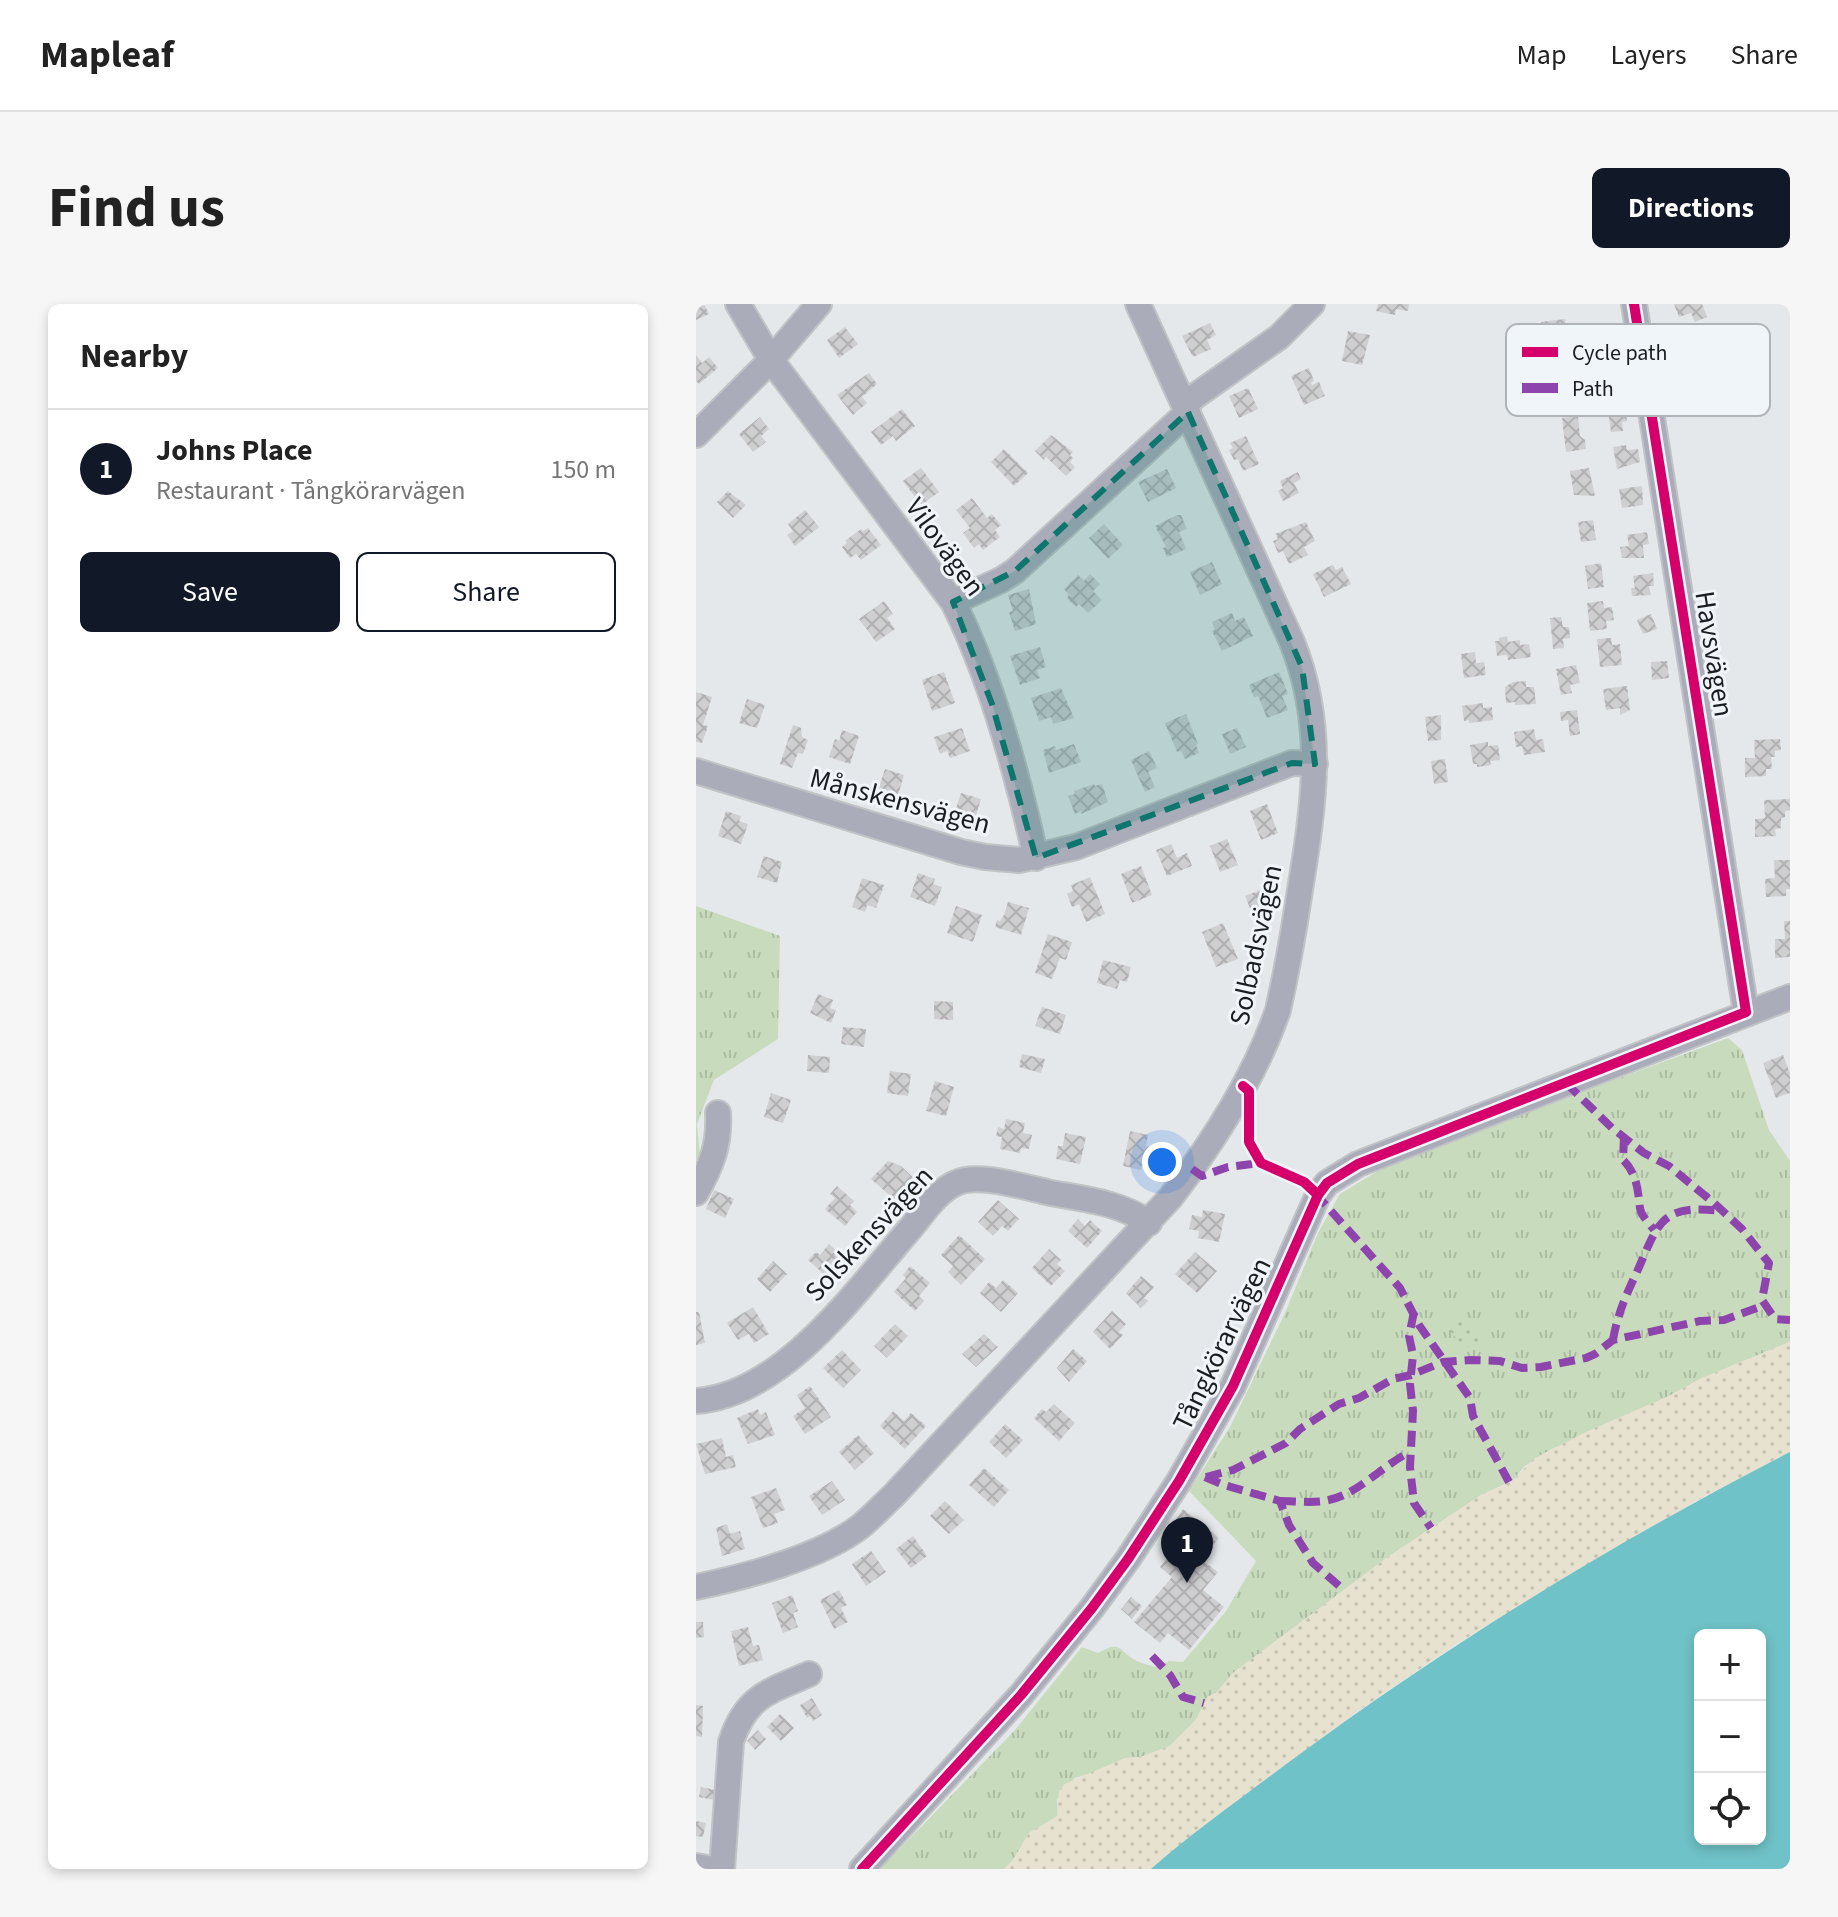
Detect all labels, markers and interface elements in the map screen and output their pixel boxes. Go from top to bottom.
text: Mapleaf [40,28,174,82]
text: Map [1516,35,1566,75]
text: Layers [1610,35,1686,75]
text: Share [1730,35,1798,75]
button: Directions [1592,168,1790,248]
text: Find us [48,169,225,248]
legend [1506,324,1770,416]
text: Nearby [80,332,188,381]
text: Cycle path [1572,337,1668,369]
text: Path [1572,373,1614,405]
text: Johns Place [156,429,313,472]
text: 1 [99,451,113,488]
text: 150 m [550,451,616,488]
text: Restaurant · Tångkörarvägen [156,472,465,509]
street label: Vilovägen [896,489,994,605]
button: Save [80,552,340,632]
button: Share [356,552,616,632]
street label: Havsvägen [1684,588,1744,720]
street label: Månskensvägen [805,758,995,844]
street label: Solbadsvägen [1219,861,1293,1029]
your location [1142,1142,1182,1182]
street label: Solskensvägen [795,1157,943,1311]
street label: Tångkörarvägen [1163,1251,1281,1437]
pin: 1 [1161,1517,1213,1583]
map controls [1694,1629,1766,1845]
button: + [1694,1629,1766,1701]
button: − [1694,1701,1766,1773]
button: locate [1694,1773,1766,1845]

